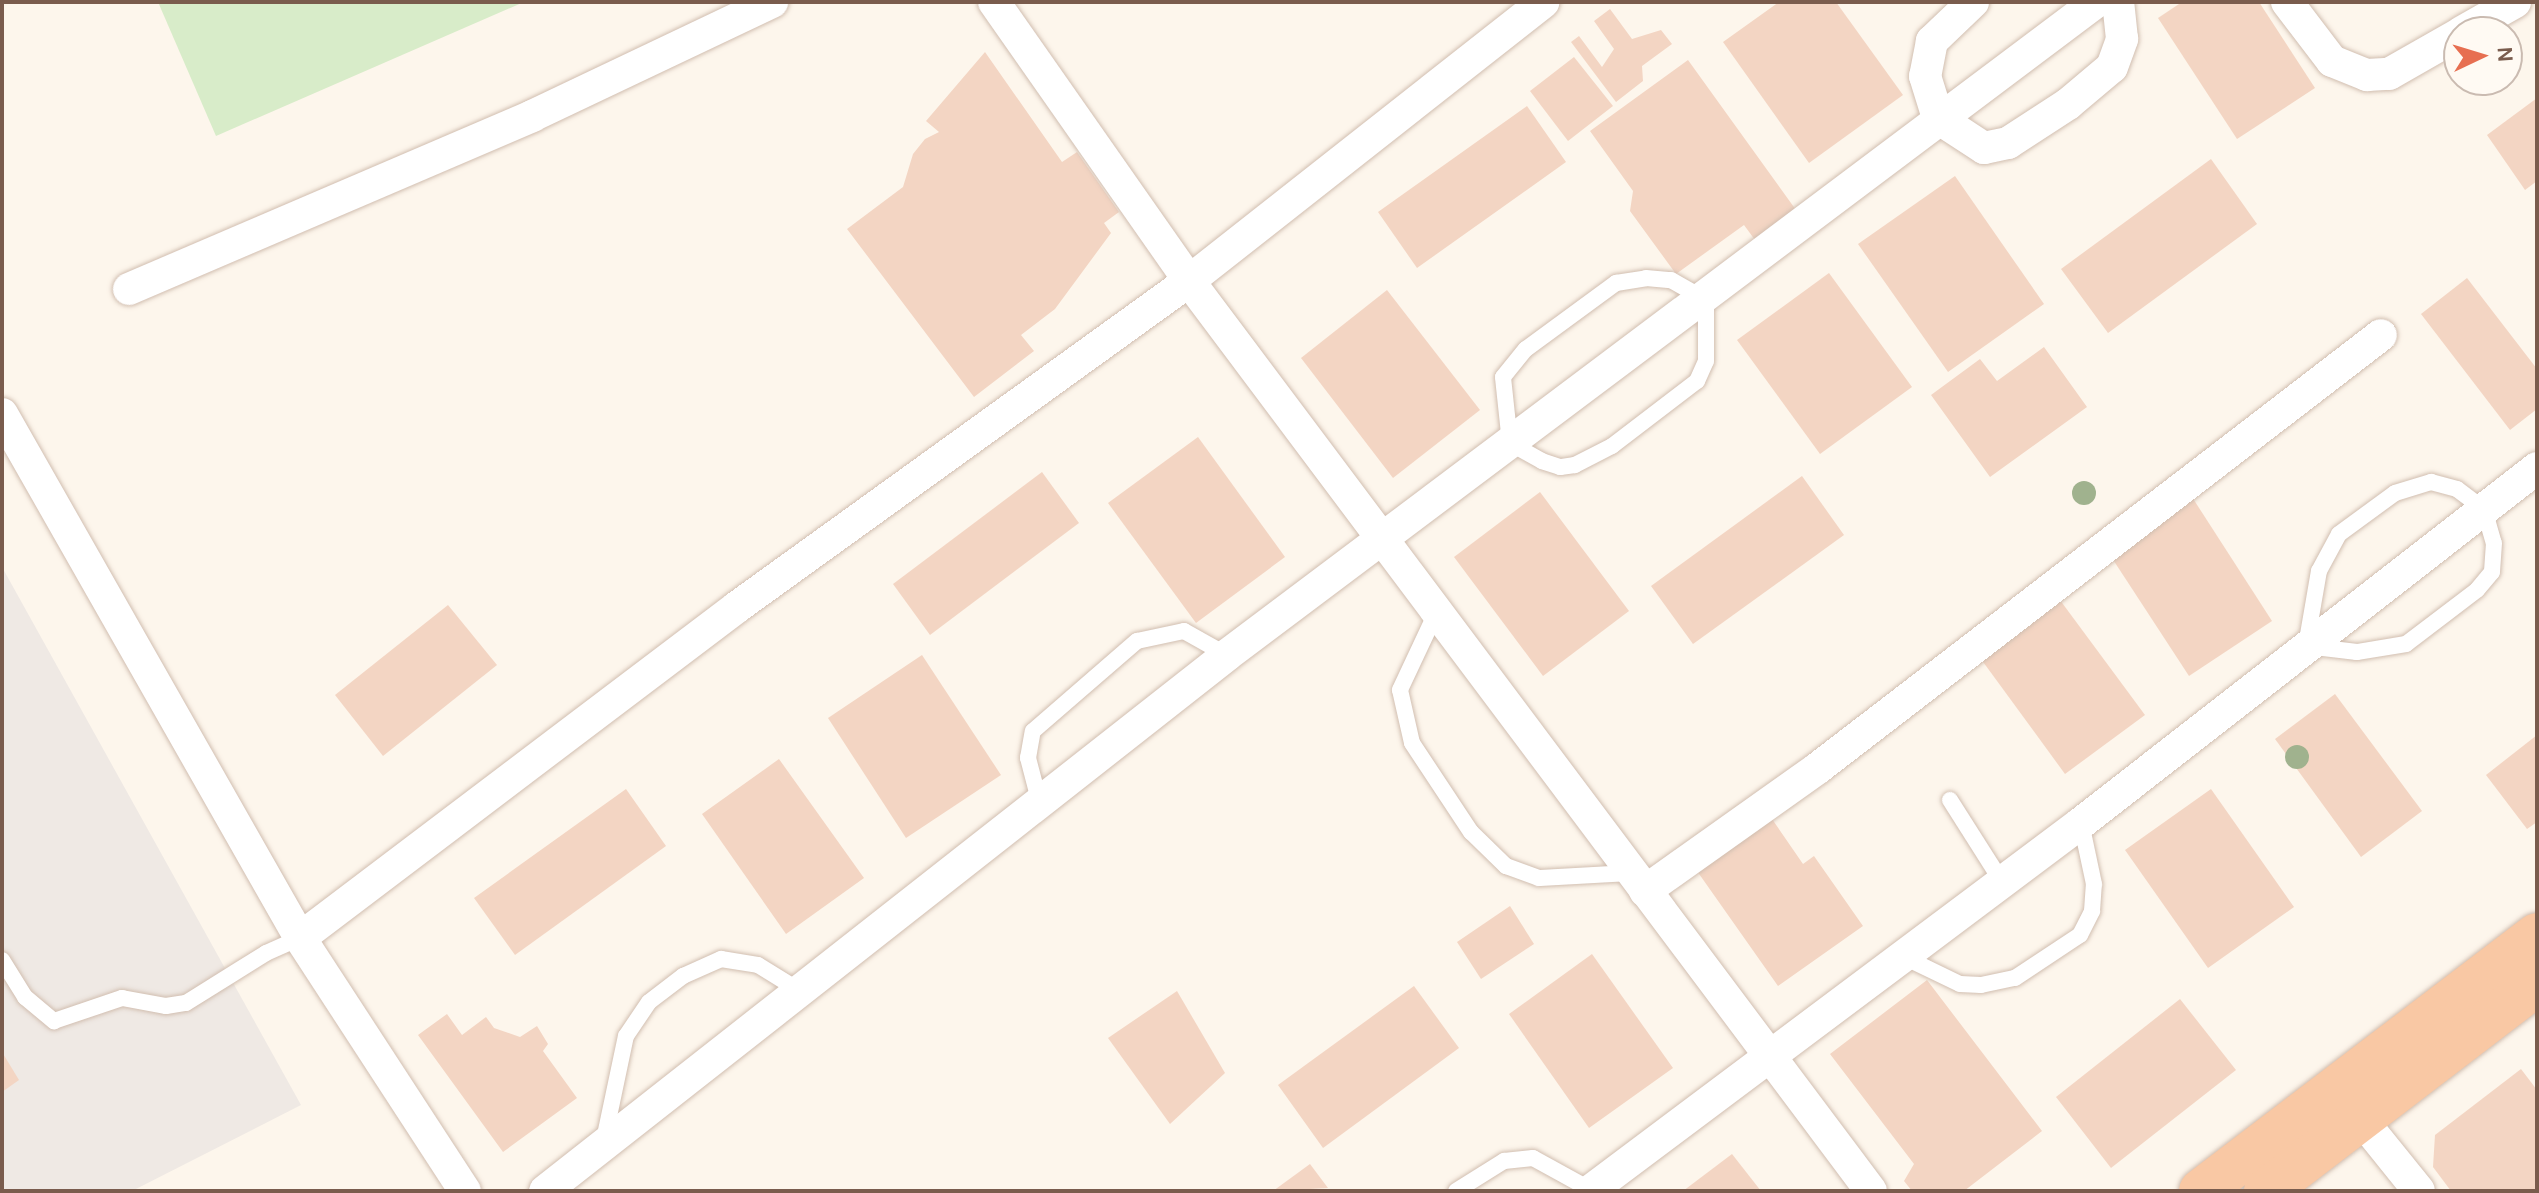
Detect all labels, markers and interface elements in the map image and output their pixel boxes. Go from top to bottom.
north arrow [2443,16,2523,96]
text: N [2491,46,2518,63]

